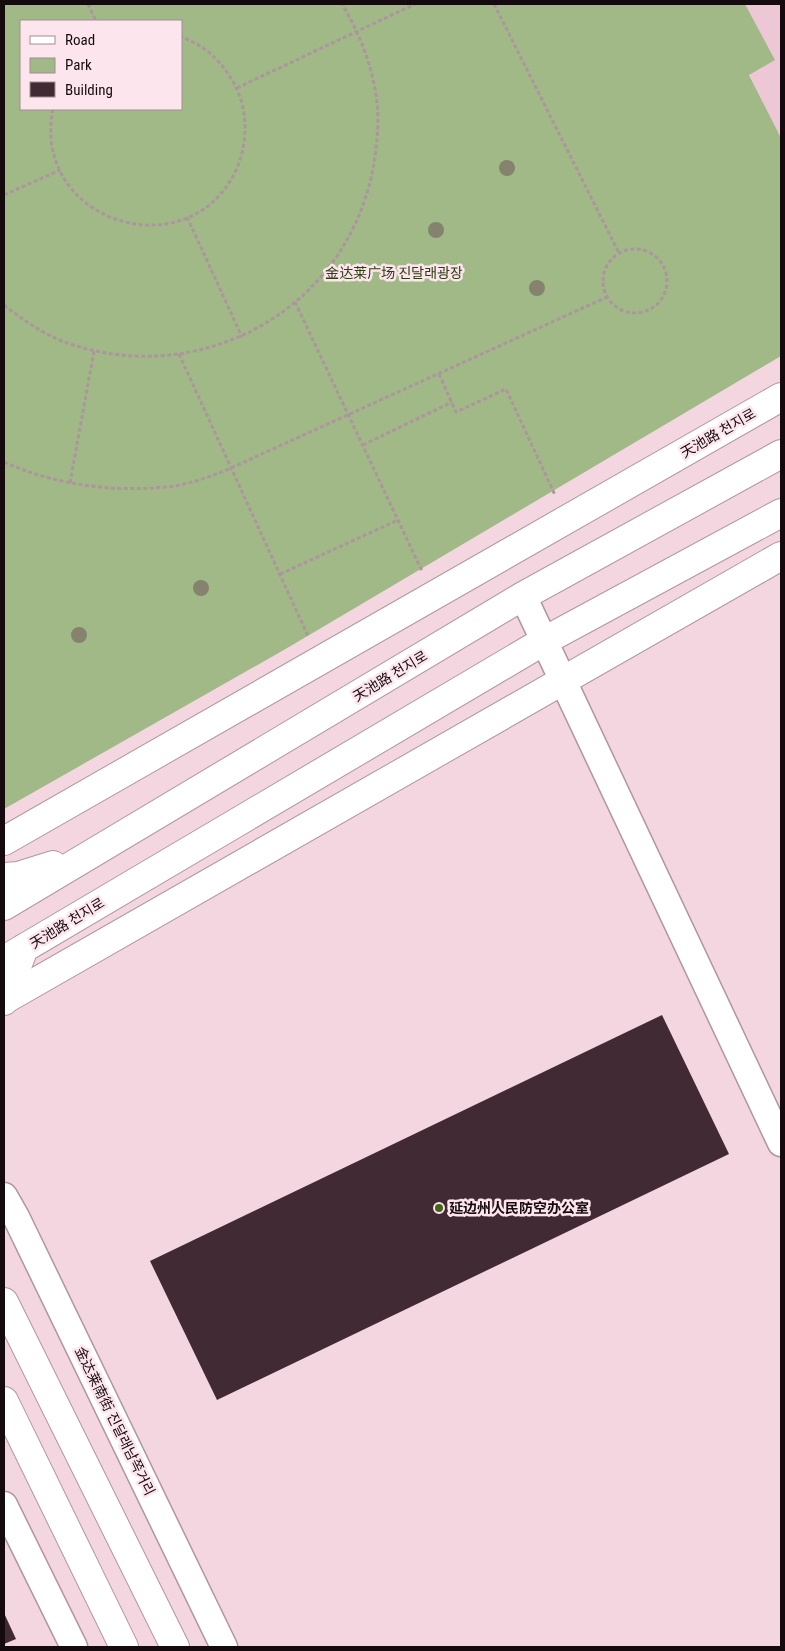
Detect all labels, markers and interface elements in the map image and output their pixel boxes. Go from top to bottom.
legend [20,20,182,110]
text: Road [65,31,95,49]
text: Park [65,56,92,74]
text: Building [65,81,113,99]
park label: 金达莱广场 진달래광장 [325,265,463,281]
street label: 天池路 천지로 [678,405,758,461]
street label: 天池路 천지로 [350,647,430,704]
street label: 天池路 천지로 [27,894,107,951]
place label: 延边州人民防空办公室 [449,1200,589,1216]
marker: 延边州人民防空办公室 [433,1202,445,1214]
street label: 金达莱南街 진달래남쪽거리 [72,1344,158,1498]

